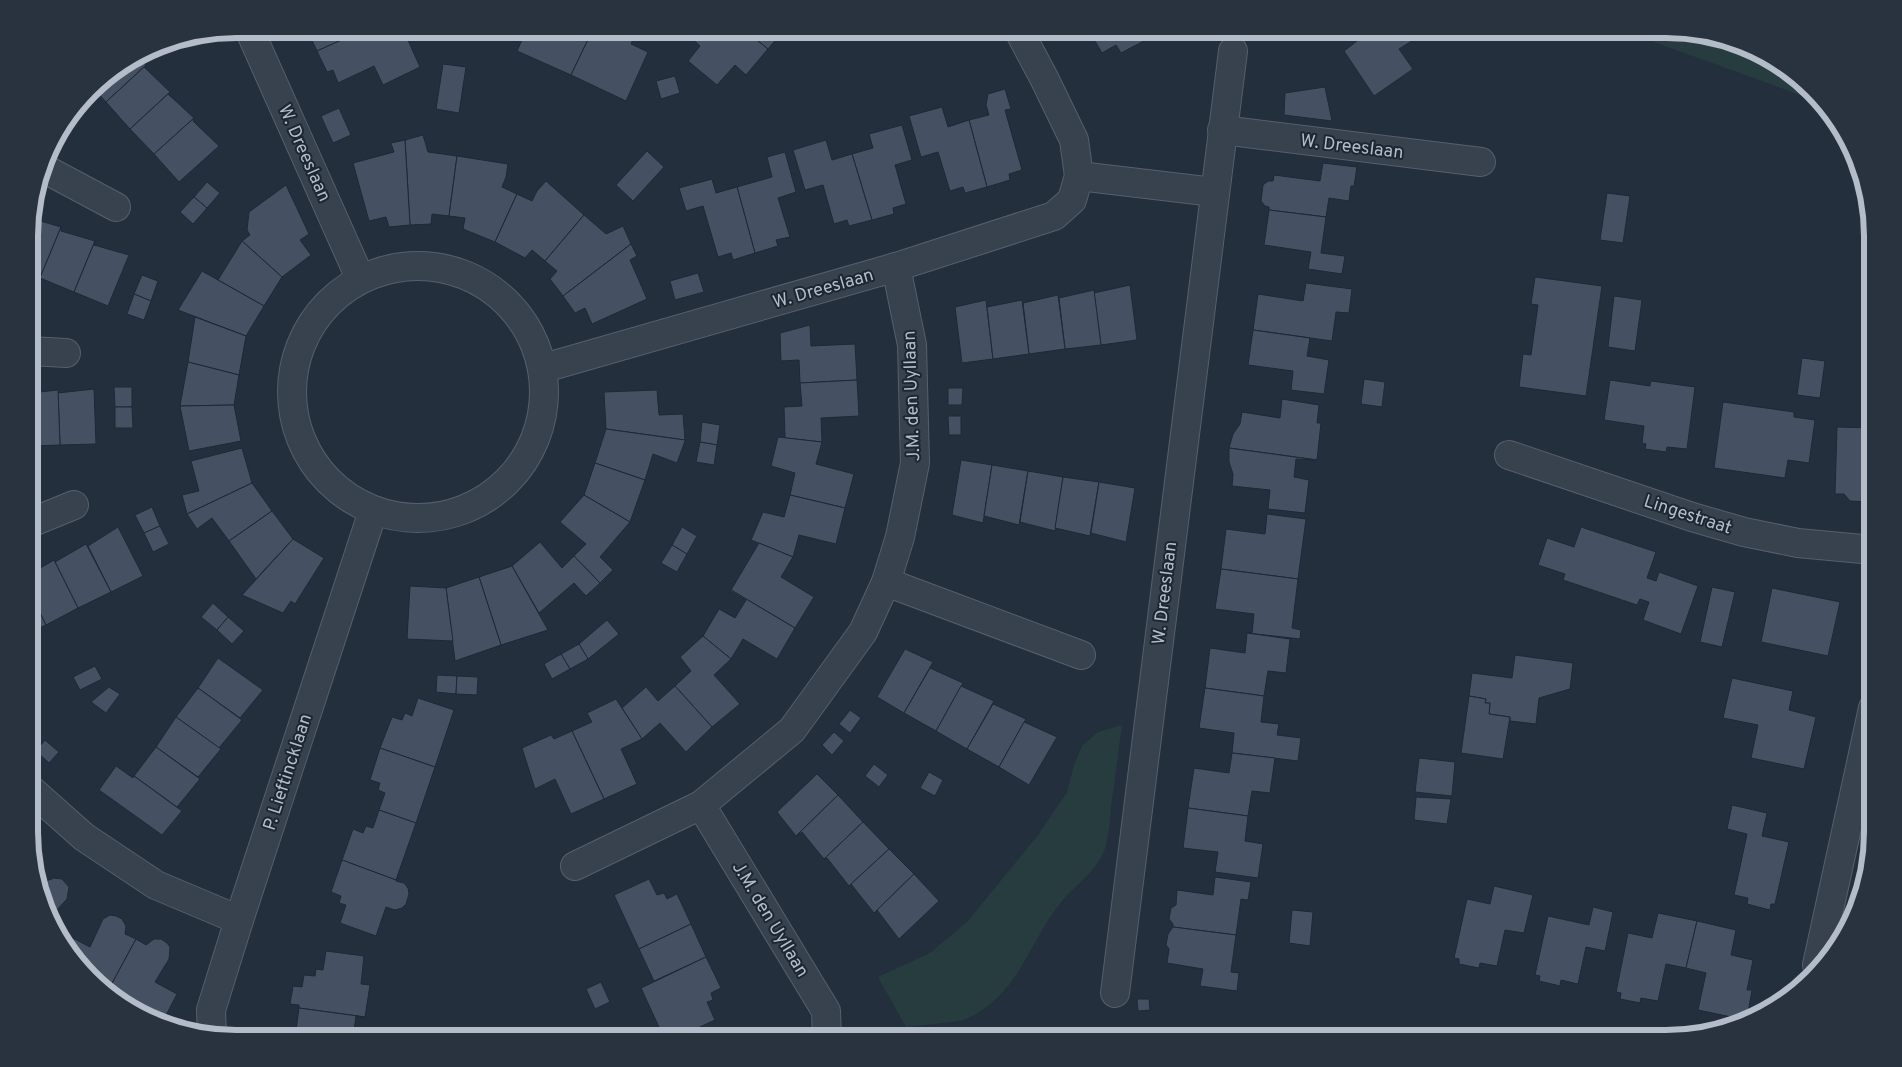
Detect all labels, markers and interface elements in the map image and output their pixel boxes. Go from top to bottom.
street label: W. Dreeslaan [272,102,335,206]
street label: W. Dreeslaan [1299,130,1405,165]
street label: W. Dreeslaan [770,264,876,315]
street label: J.M. den Uyllaan [899,330,926,462]
street label: Lingestraat [1641,490,1734,540]
street label: W. Dreeslaan [1148,540,1183,646]
street label: P. Lieftincklaan [259,711,318,834]
street label: J.M. den Uyllaan [726,858,813,982]

